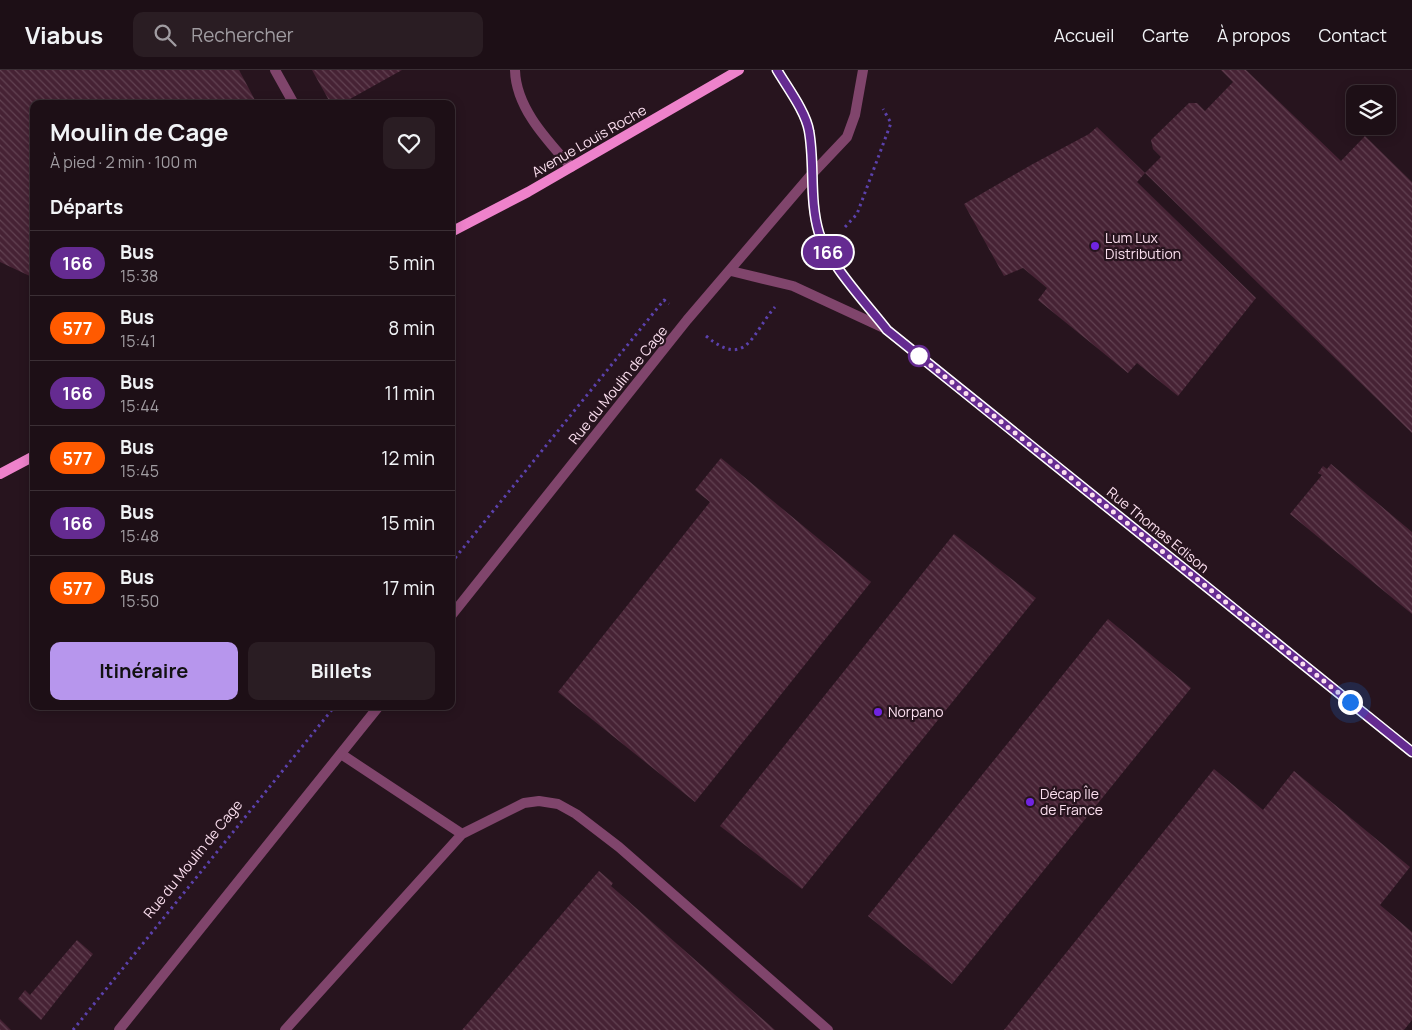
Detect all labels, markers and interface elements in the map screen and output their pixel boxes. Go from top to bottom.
search box [133,12,483,57]
text: Viabus [25,18,103,51]
icon: search [151,21,179,49]
text: Rechercher [191,22,294,48]
text: Accueil [1054,23,1114,47]
text: Carte [1142,23,1189,47]
text: À propos [1217,23,1290,47]
text: Contact [1318,23,1387,47]
map controls [1346,85,1396,135]
button: layers [1346,85,1396,135]
street label: Avenue Louis Roche [528,100,649,181]
text: Moulin de Cage [50,115,228,148]
button: heart [383,117,435,169]
text: À pied · 2 min · 100 m [50,151,197,173]
text: Départs [50,194,123,220]
place label: Lum Lux Distribution [1105,228,1181,263]
line badge: 166 [799,236,857,268]
text: Bus [120,239,154,265]
text: 166 [813,240,843,264]
marker: Lum Lux Distribution [1089,240,1101,252]
text: 5 min [388,250,435,276]
text: 166 [62,251,93,275]
text: 15:38 [120,265,158,287]
text: Bus [120,304,154,330]
text: 8 min [388,315,435,341]
text: 577 [63,316,92,340]
street label: Rue du Moulin de Cage [564,322,671,448]
text: 15:41 [120,330,156,352]
unlabelled marker [908,345,930,367]
text: Bus [120,369,154,395]
text: 11 min [385,380,435,406]
text: 166 [62,381,93,405]
text: 15:44 [120,395,159,417]
text: Bus [120,434,154,460]
text: 12 min [381,445,435,471]
text: 577 [63,446,92,470]
text: 15:45 [120,460,159,482]
street label: Rue Thomas Edison [1103,482,1213,577]
text: Bus [120,499,154,525]
text: 15 min [381,510,435,536]
text: 166 [62,511,93,535]
text: 15:48 [120,525,159,547]
text: Bus [120,564,154,590]
text: 17 min [382,575,435,601]
text: 577 [63,576,92,600]
text: 15:50 [120,590,159,612]
button: Itinéraire [50,642,238,700]
button: Billets [248,642,435,700]
your location [1338,690,1363,715]
place label: Norpano [888,702,944,721]
marker: Norpano [872,706,884,718]
place label: Décap Île de France [1040,784,1103,819]
street label: Rue du Moulin de Cage [139,796,246,922]
marker: Décap Île de France [1024,796,1036,808]

